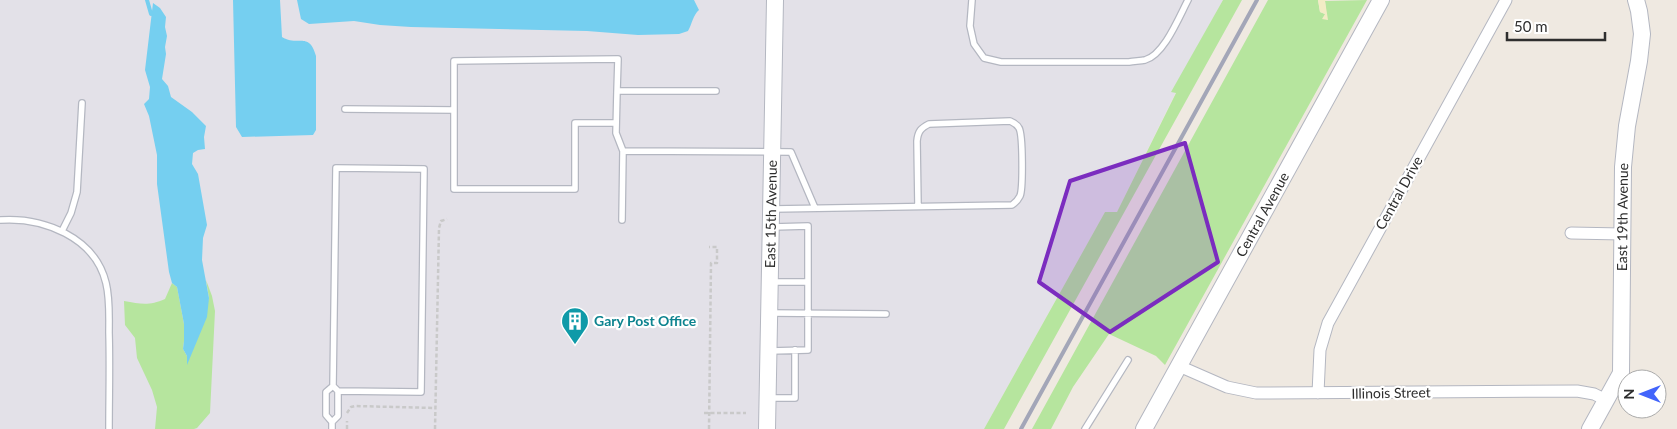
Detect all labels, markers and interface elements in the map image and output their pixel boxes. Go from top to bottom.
scale bar [1507,10,1604,42]
text: 50 m [1514,17,1548,35]
street label: Central Drive [1371,153,1426,233]
street label: East 15th Avenue [761,160,780,268]
street label: East 19th Avenue [1613,162,1631,271]
street label: Central Avenue [1232,169,1292,260]
building icon: Gary Post Office [560,306,590,345]
place label: Gary Post Office [594,312,697,329]
north arrow [1617,369,1667,419]
street label: Illinois Street [1351,383,1431,402]
text: N [1620,389,1637,399]

